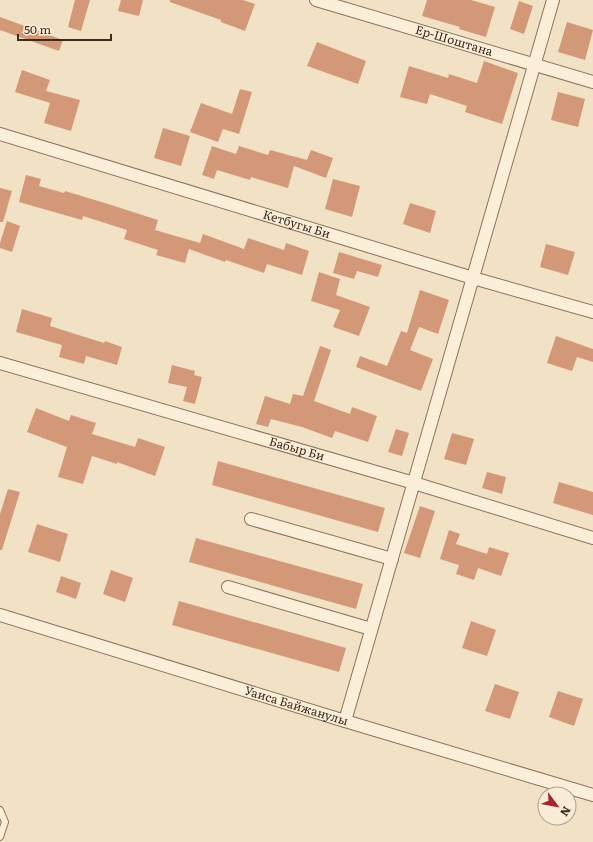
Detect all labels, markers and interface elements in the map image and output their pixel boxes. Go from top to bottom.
scale bar [18,16,111,42]
text: 50 m [24,20,51,38]
street label: Ер-Шоштана [413,20,496,60]
street label: Кетбугы Би [261,205,333,242]
street label: Бабыр Би [267,431,327,465]
street label: Уаиса Байжанулы [242,681,351,730]
north arrow [537,786,577,826]
text: N [557,804,576,820]

